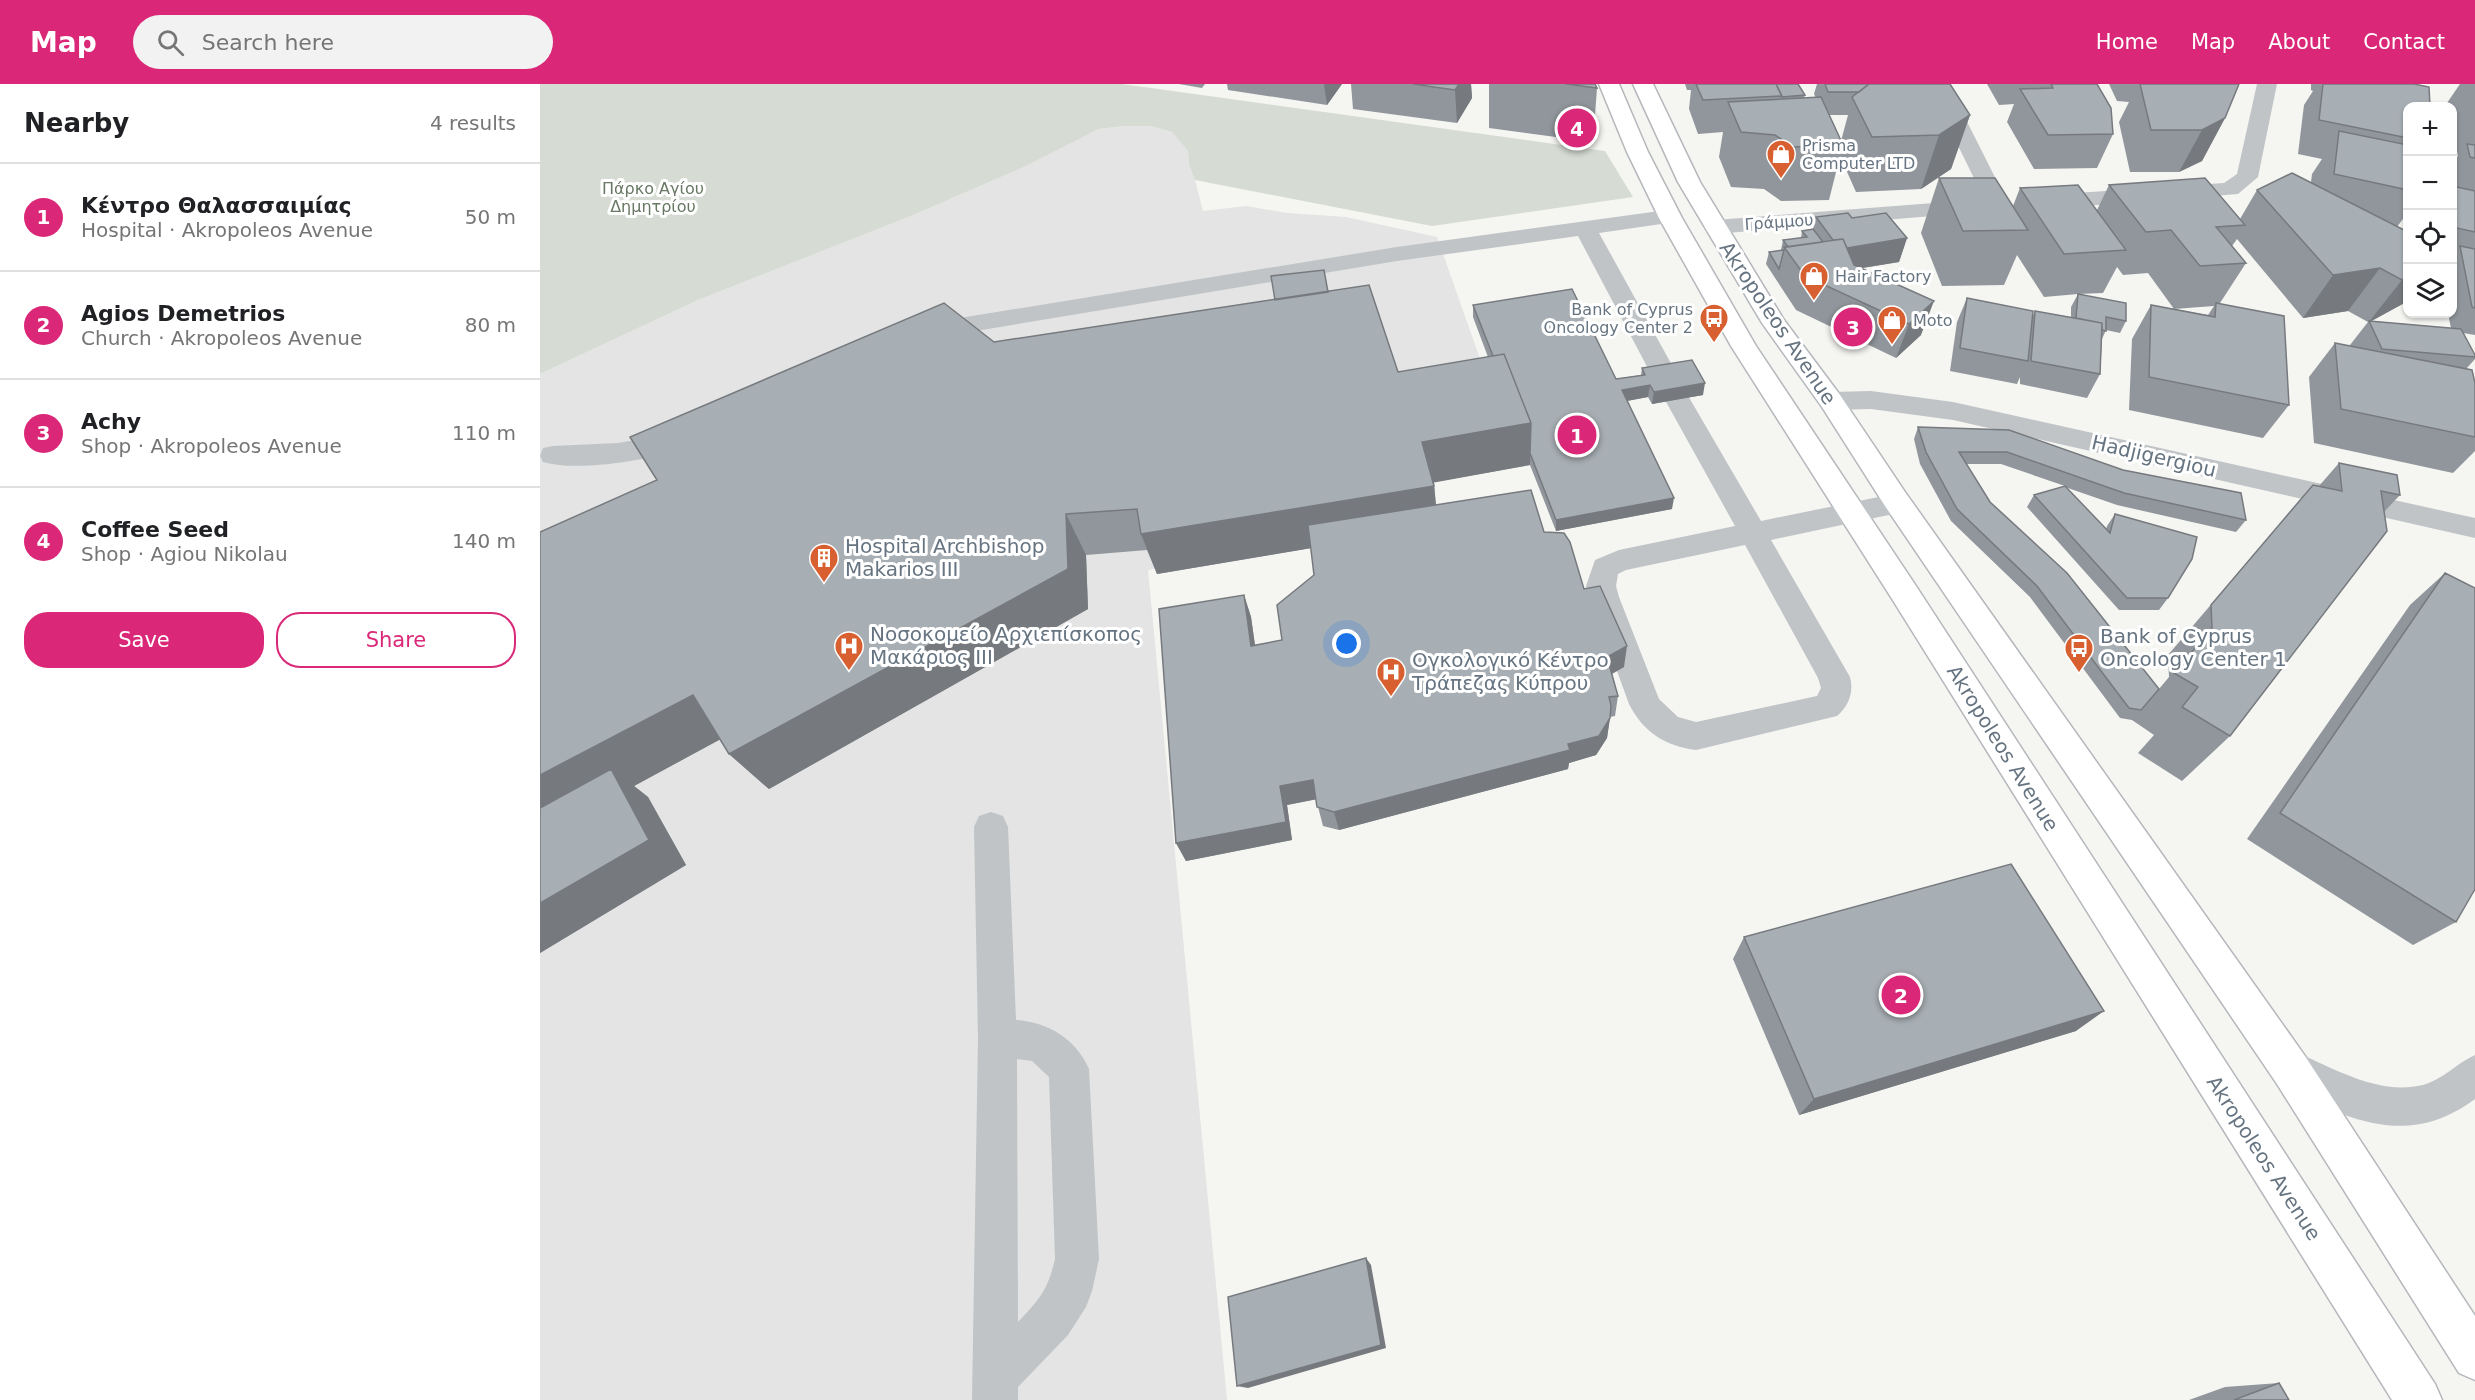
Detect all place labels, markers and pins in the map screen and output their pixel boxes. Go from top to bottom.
pin: 4 [1558,106,1596,150]
place label: Prisma Computer LTD [1802,136,1915,173]
shop icon: Prisma Computer LTD [1765,138,1797,180]
shop icon: Hair Factory [1798,260,1830,302]
place label: Hair Factory [1835,267,1931,286]
place label: Bank of Cyprus Oncology Center 2 [1544,300,1693,337]
bus stop icon: Bank of Cyprus Oncology Center 2 [1698,302,1730,344]
pin: 3 [1834,304,1872,350]
shop icon: Moto [1876,304,1908,346]
place label: Moto [1913,311,1953,330]
pin: 1 [1558,412,1596,458]
place label: Hospital Archbishop Makarios III [845,534,1044,581]
building icon: Hospital Archbishop Makarios III [808,542,840,584]
place label: Νοσοκομείο Αρχιεπίσκοπος Μακάριος ΙΙΙ [870,622,1142,669]
place label: Bank of Cyprus Oncology Center 1 [2100,624,2287,671]
hospital icon: Νοσοκομείο Αρχιεπίσκοπος Μακάριος ΙΙΙ [833,630,865,672]
bus stop icon: Bank of Cyprus Oncology Center 1 [2063,632,2095,674]
place label: Ογκολογικό Κέντρο Τράπεζας Κύπρου [1411,648,1609,695]
hospital icon: Ογκολογικό Κέντρο Τράπεζας Κύπρου [1375,656,1407,698]
pin: 2 [1882,972,1920,1018]

